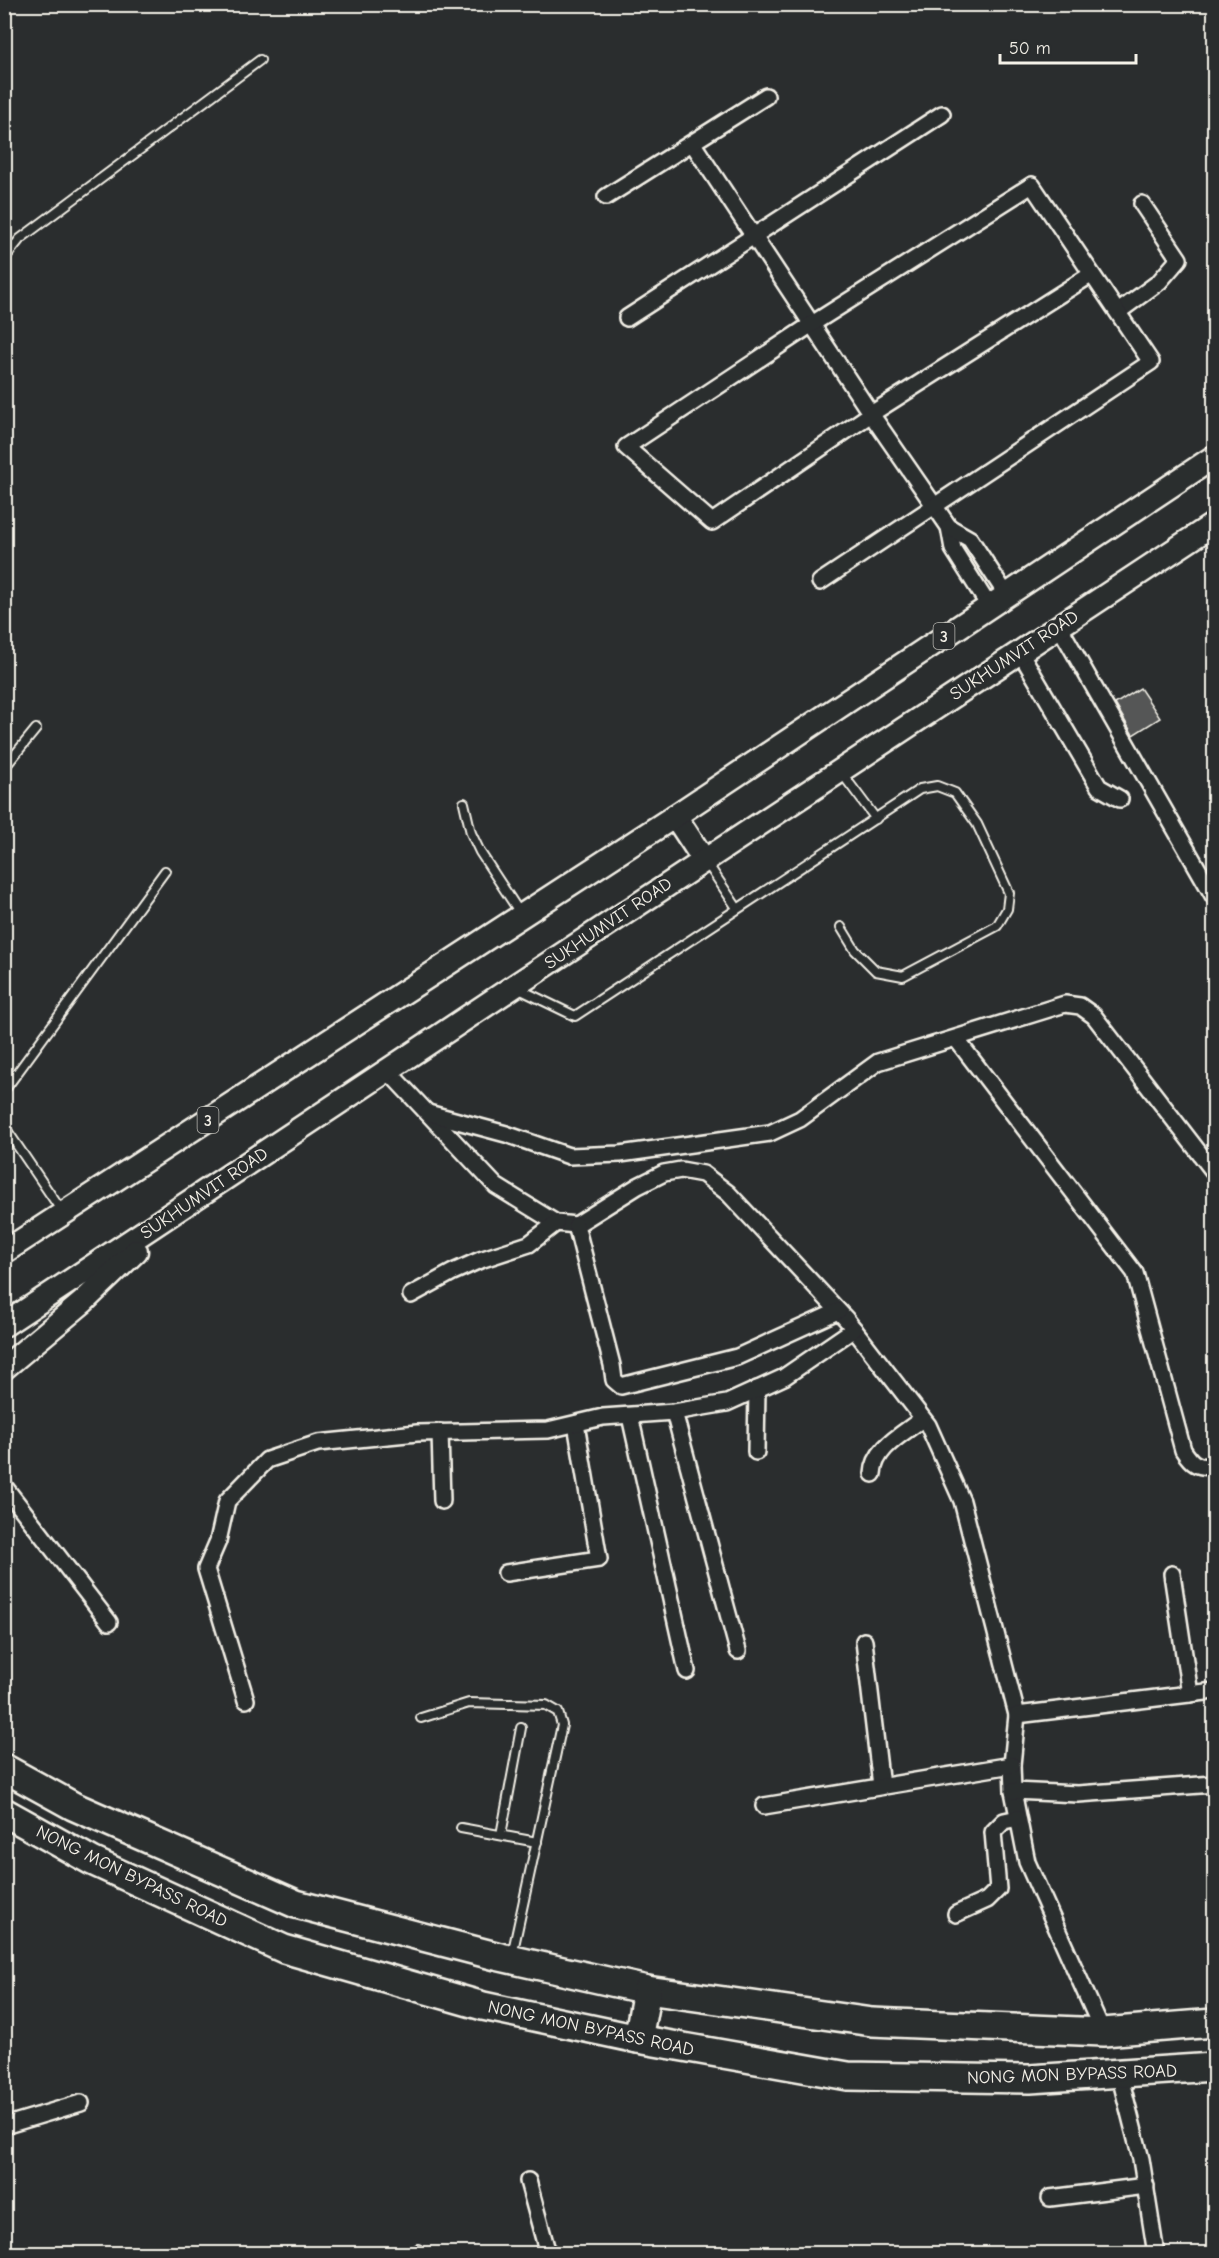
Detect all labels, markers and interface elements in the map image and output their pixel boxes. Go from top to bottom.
scale bar [1000,27,1136,65]
text: 50 m [1009,38,1051,59]
street label: SUKHUMVIT ROAD [946,606,1083,705]
road number: 3 [934,623,954,649]
street label: SUKHUMVIT ROAD [541,873,676,974]
road number: 3 [198,1107,218,1133]
street label: SUKHUMVIT ROAD [137,1143,272,1244]
street label: NONG MON BYPASS ROAD [33,1821,231,1932]
street label: NONG MON BYPASS ROAD [486,1996,696,2061]
street label: NONG MON BYPASS ROAD [967,2060,1177,2089]

